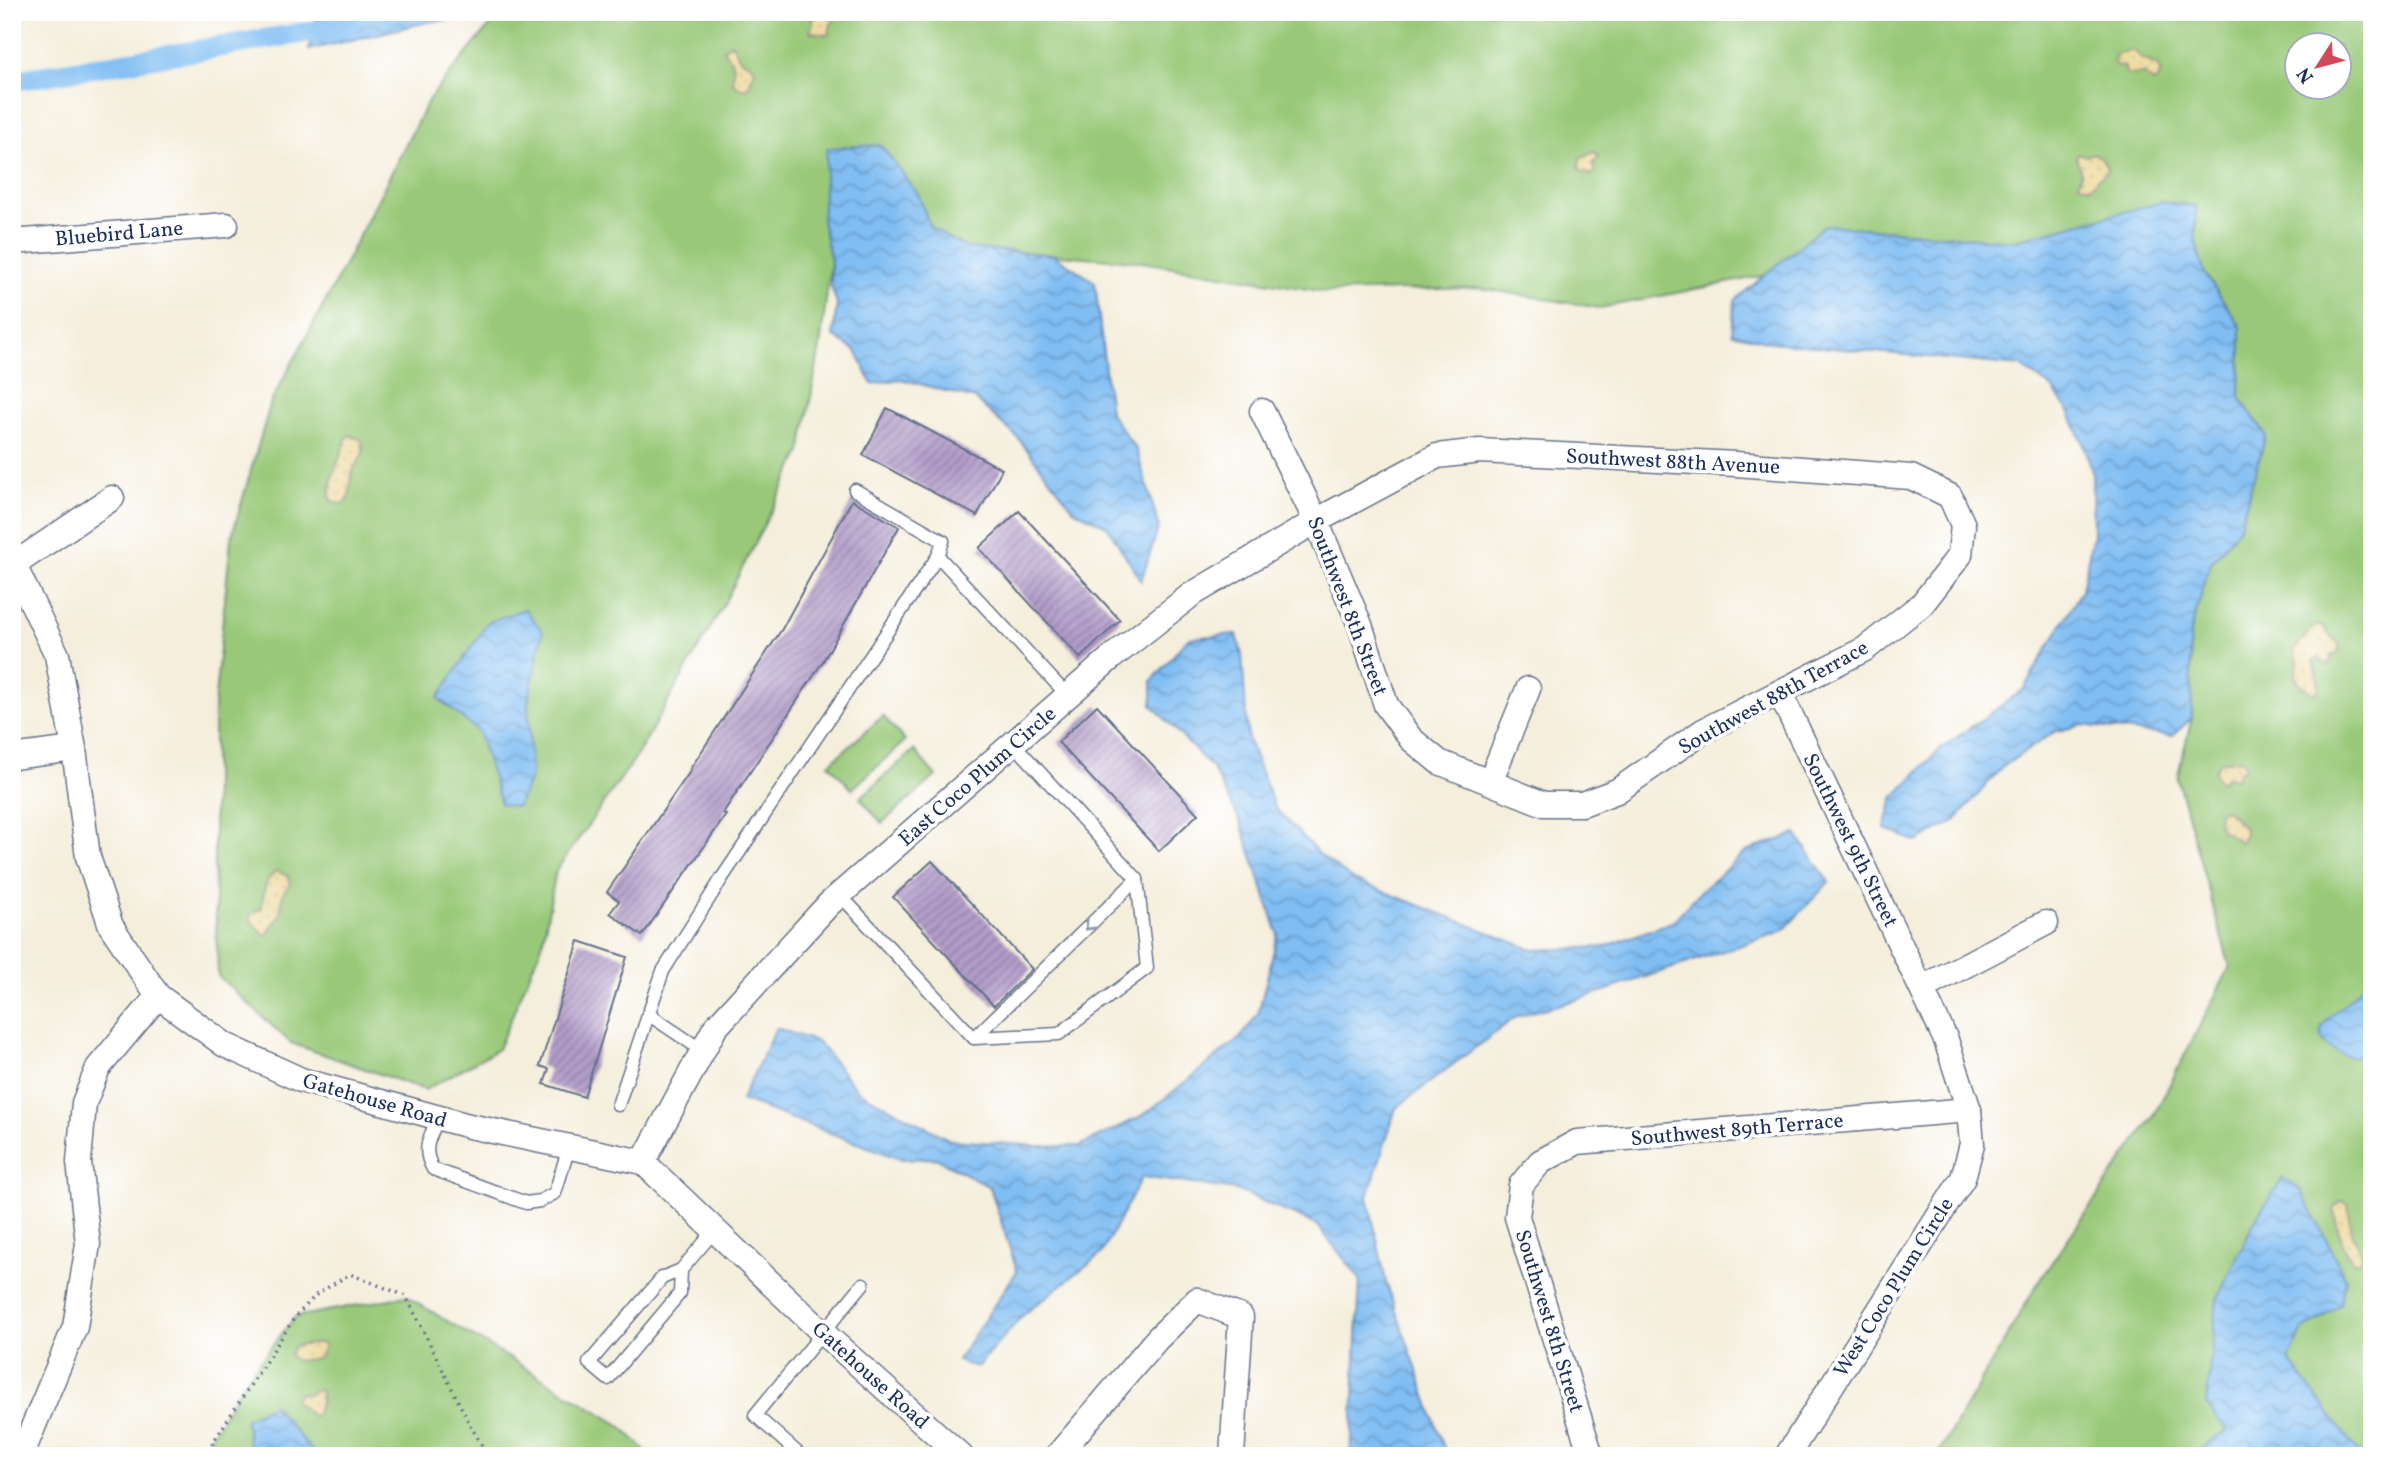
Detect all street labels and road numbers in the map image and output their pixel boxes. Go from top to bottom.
street label: Bluebird Lane [54,214,184,255]
street label: Southwest 88th Avenue [1565,442,1781,483]
street label: Southwest 8th Street [1299,513,1394,700]
street label: Southwest 88th Terrace [1673,634,1874,763]
street label: East Coco Plum Circle [893,700,1063,854]
street label: Southwest 9th Street [1795,749,1904,933]
street label: Gatehouse Road [299,1067,450,1136]
street label: Southwest 89th Terrace [1630,1107,1845,1154]
street label: West Coco Plum Circle [1827,1192,1961,1383]
street label: Southwest 8th Street [1507,1226,1590,1417]
street label: Gatehouse Road [805,1316,935,1437]

